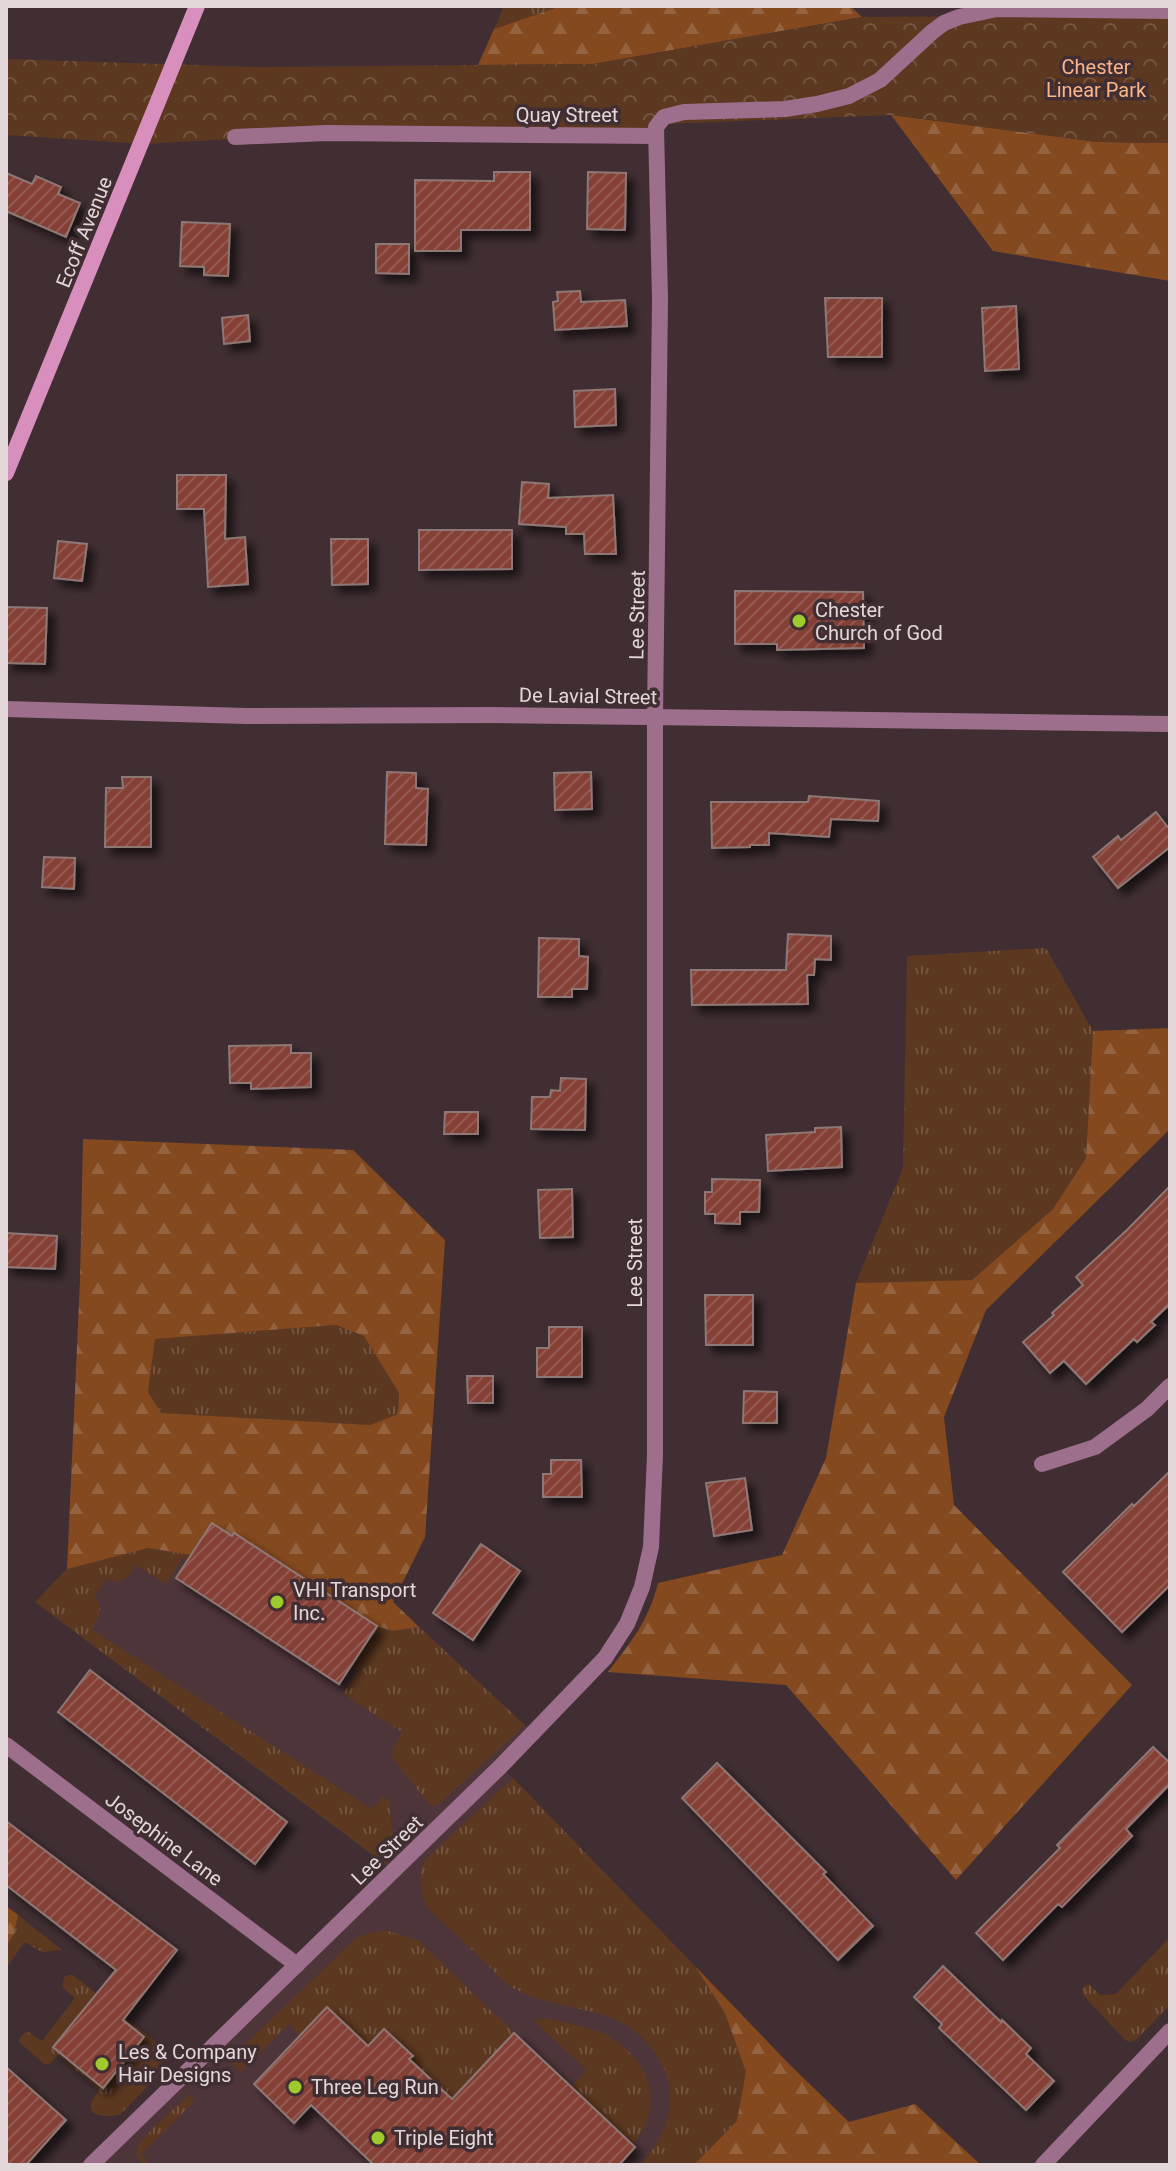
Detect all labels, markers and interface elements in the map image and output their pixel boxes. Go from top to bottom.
park label: Chester Linear Park [1046,55,1147,102]
street label: Quay Street [516,103,618,127]
street label: Ecoff Avenue [51,173,117,291]
street label: Lee Street [624,570,650,660]
place label: Chester Church of God [815,598,943,645]
marker: Chester Church of God [790,612,808,630]
street label: De Lavial Street [519,683,657,709]
street label: Lee Street [623,1218,647,1308]
place label: VHI Transport Inc. [293,1578,416,1625]
marker: VHI Transport Inc. [268,1593,286,1611]
street label: Josephine Lane [101,1787,227,1891]
street label: Lee Street [346,1810,428,1890]
place label: Les & Company Hair Designs [118,2040,257,2087]
marker: Les & Company Hair Designs [93,2055,111,2073]
place label: Three Leg Run [311,2075,439,2099]
marker: Three Leg Run [286,2078,304,2096]
place label: Triple Eight [394,2126,494,2150]
marker: Triple Eight [369,2129,387,2147]

